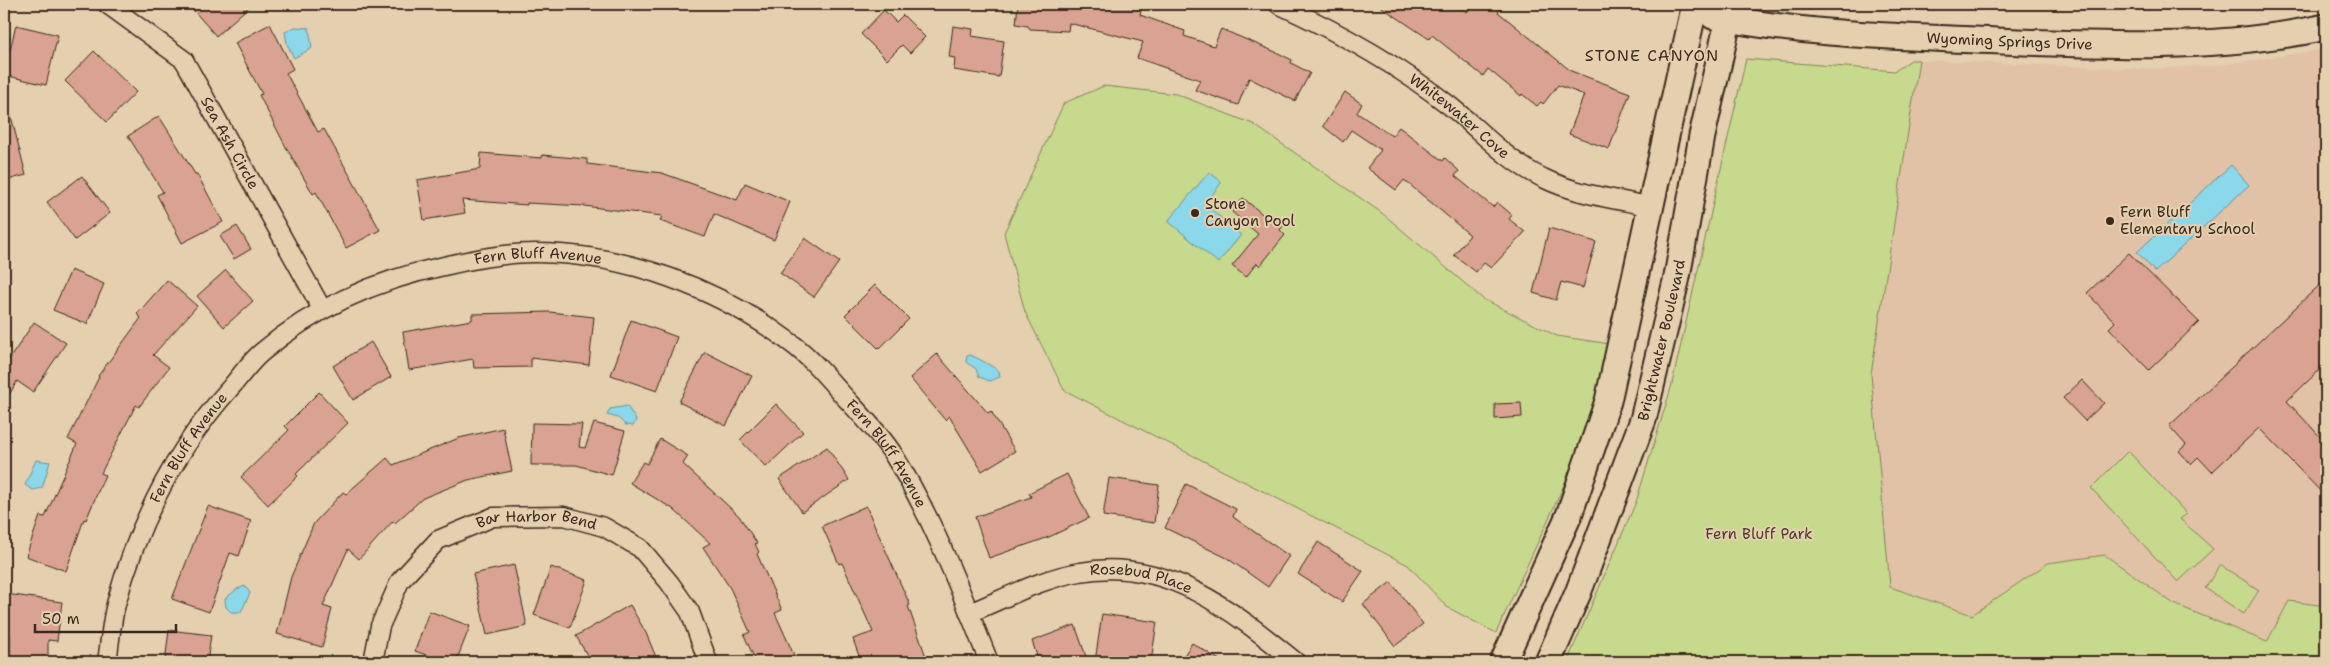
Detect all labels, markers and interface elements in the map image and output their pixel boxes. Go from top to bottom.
street label: Wyoming Springs Drive [1926,28,2093,54]
district label: STONE CANYON [1585,45,1719,66]
street label: Whitewater Cove [1405,69,1514,163]
street label: Sea Ash Circle [196,93,264,193]
place label: Stone Canyon Pool [1205,194,1296,231]
place label: Fern Bluff Elementary School [2120,202,2256,239]
marker: Stone Canyon Pool [1189,207,1201,219]
marker: Fern Bluff Elementary School [2104,215,2116,227]
street label: Fern Bluff Avenue [473,243,604,269]
street label: Brightwater Boulevard [1633,258,1690,423]
street label: Fern Bluff Avenue [145,388,232,506]
street label: Fern Bluff Avenue [842,395,931,511]
street label: Bar Harbor Bend [473,506,600,535]
park label: Fern Bluff Park [1705,524,1813,544]
street label: Rosebud Place [1089,559,1196,598]
scale bar [35,601,176,633]
text: 50 m [42,609,80,629]

